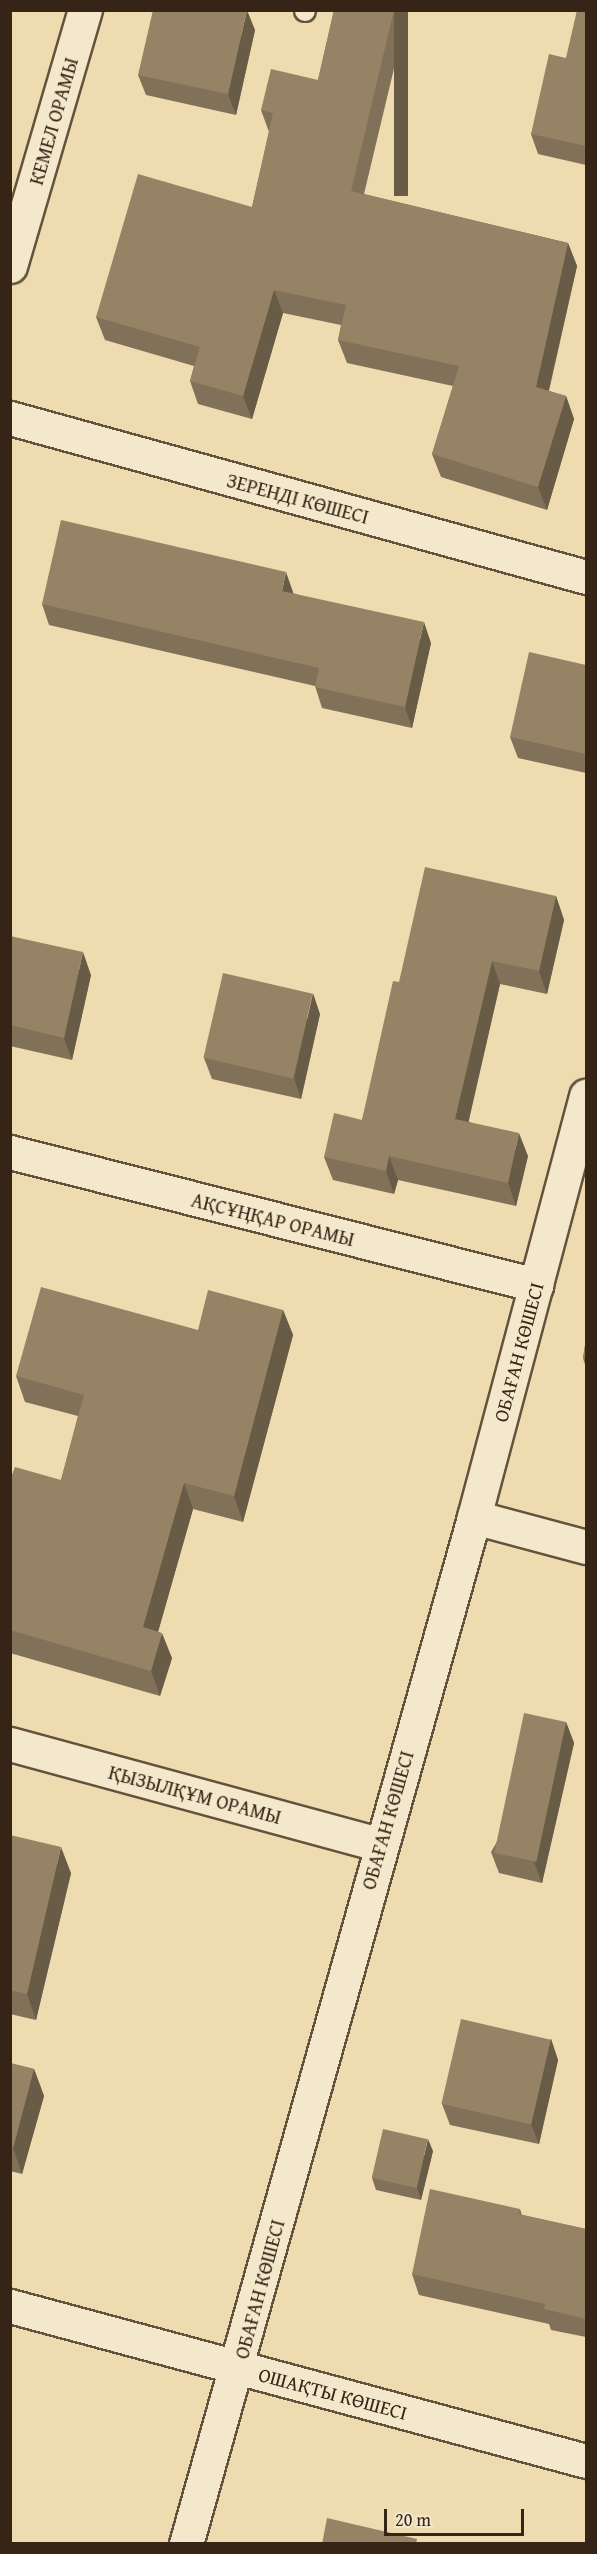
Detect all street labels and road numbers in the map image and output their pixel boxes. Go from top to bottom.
street label: КЕМЕЛ ОРАМЫ [23,54,83,188]
street label: ЗЕРЕНДІ КӨШЕСІ [224,467,372,529]
street label: АҚСҰҢҚАР ОРАМЫ [189,1187,357,1251]
street label: ОБАҒАН КӨШЕСІ [488,1280,548,1424]
street label: ОБАҒАН КӨШЕСІ [356,1748,418,1892]
street label: ҚЫЗЫЛҚҰМ ОРАМЫ [106,1759,284,1829]
street label: ОБАҒАН КӨШЕСІ [229,2217,289,2361]
street label: ОШАҚТЫ КӨШЕСІ [256,2362,410,2424]

